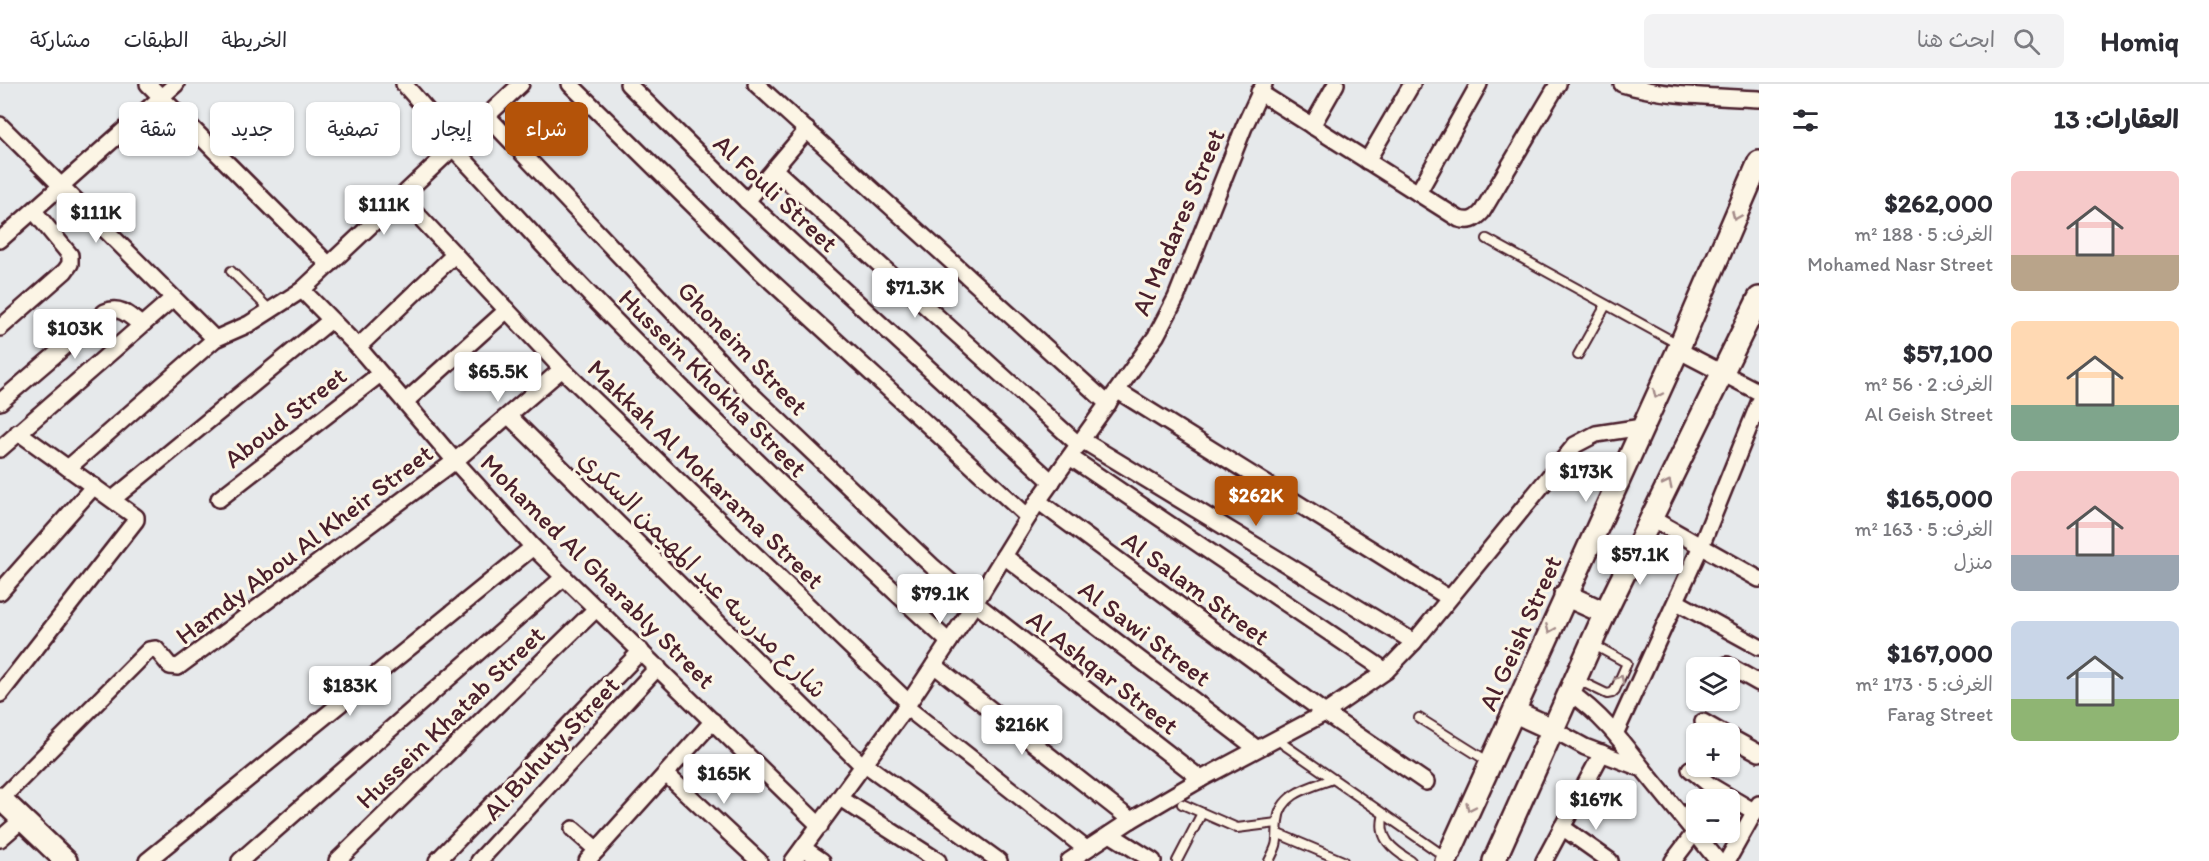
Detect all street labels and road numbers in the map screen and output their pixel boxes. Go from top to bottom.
street label: Al Madares Street [1124,123,1232,320]
street label: Al Fouli Street [707,127,845,259]
street label: Ghoneim Street [671,274,815,422]
street label: Hussein Khokha Street [612,282,814,484]
street label: Makkah Al Mokarama Street [581,352,831,596]
street label: Aboud Street [217,359,353,475]
street label: Hamdy Abou Al Kheir Street [169,437,439,651]
street label: شارع مدرسه عبد المهيمن السكري [570,443,834,707]
street label: Mohamed Al Gharably Street [474,447,722,695]
street label: Al Salam Street [1116,524,1276,652]
street label: Al Geish Street [1471,550,1569,716]
street label: Al Sawi Street [1072,573,1218,693]
street label: Al Ashqar Street [1021,603,1185,741]
street label: Hussein Khatab Street [349,618,551,815]
street label: Al Buhuty Street [476,669,626,827]

